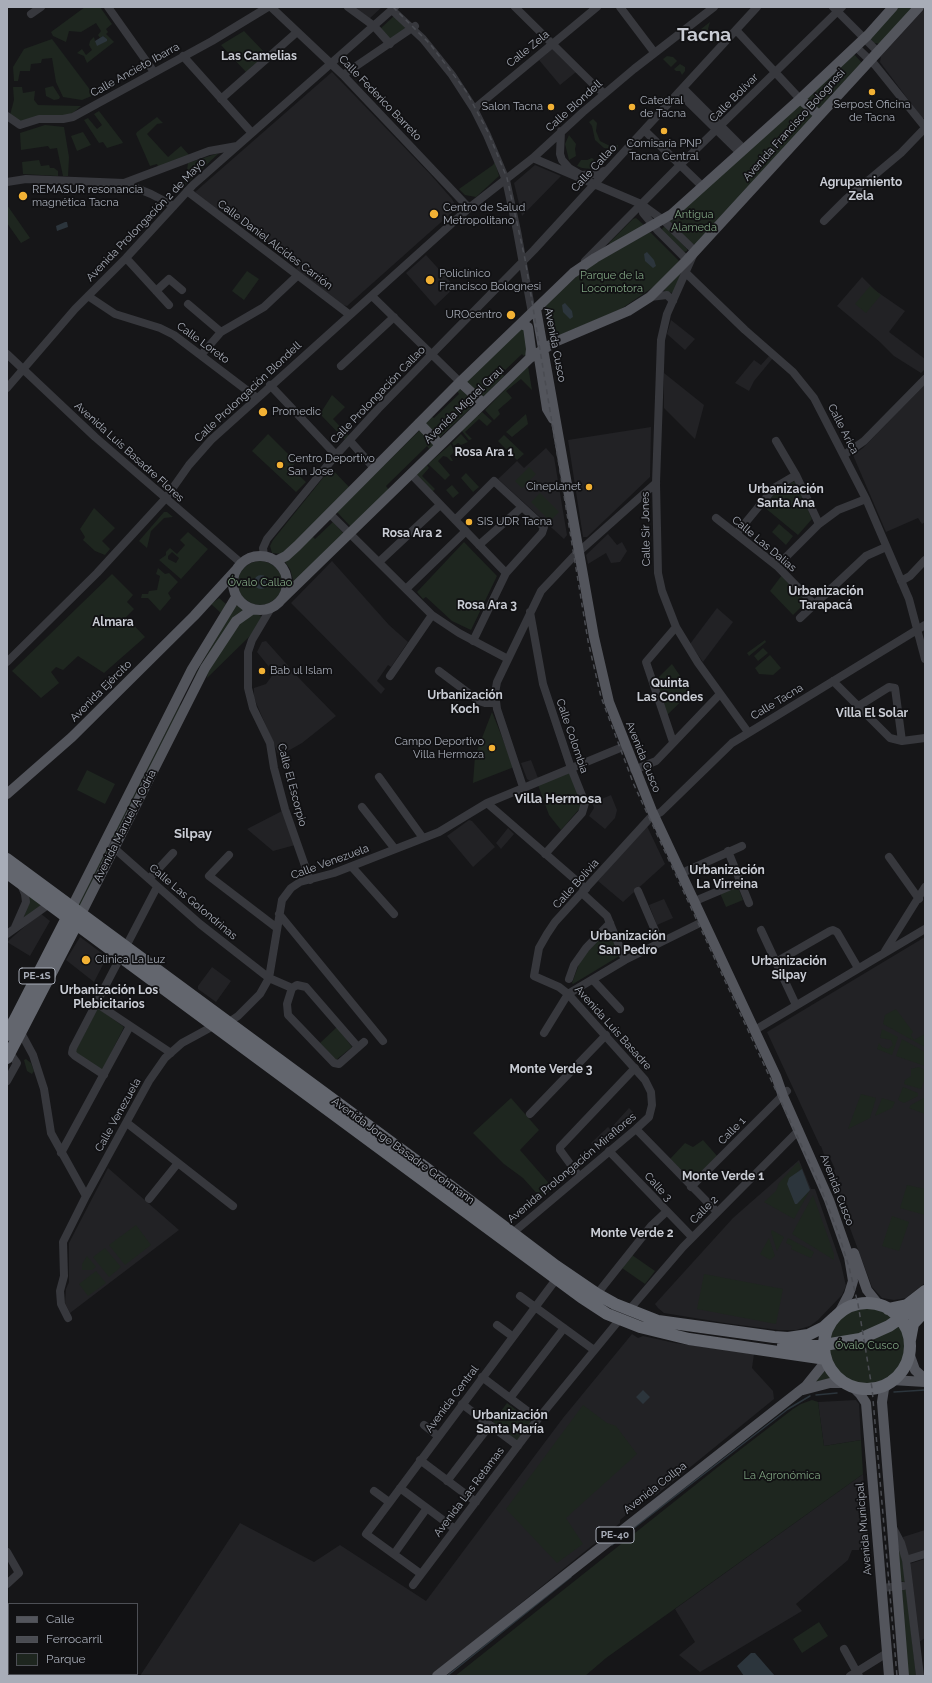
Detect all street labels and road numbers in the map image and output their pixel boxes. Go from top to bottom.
street label: Calle Zela [504,28,552,70]
street label: Calle Ancieto Ibarra [88,40,182,100]
street label: Calle Federico Barreto [336,53,424,143]
street label: Avenida Francisco Bolognesi [740,66,848,184]
street label: Calle Bolívar [707,71,761,125]
street label: Calle Blondell [543,77,605,135]
street label: Calle Callao [568,141,620,195]
street label: Avenida Prolongación 2 de Mayo [84,156,208,284]
street label: Calle Daniel Alcídes Carrión [215,197,335,293]
street label: Avenida Cusco [541,307,569,383]
street label: Calle Loreto [174,319,232,367]
street label: Calle Prolongación Blondell [192,339,304,445]
street label: Calle Prolongación Callao [328,343,428,447]
street label: Avenida Miguel Grau [421,364,507,446]
street label: Avenida Luis Basadre Flores [71,399,187,505]
street label: Calle Arica [825,402,861,456]
street label: Calle Sir Jones [639,492,653,566]
street label: Calle Las Dalias [729,513,799,575]
street label: Avenida Ejército [68,658,134,724]
street label: Calle Tacna [748,681,806,723]
street label: Calle Colombia [553,697,591,775]
street label: Avenida Cusco [623,719,663,795]
street label: Calle El Escorpio [275,742,309,828]
street label: Avenida Manuel A. Odría [91,768,159,884]
street label: Calle Venezuela [289,842,371,882]
street label: Calle Bolivia [550,856,602,912]
street label: Calle Las Golondrinas [146,861,240,943]
road number: PE-1S [19,968,55,984]
street label: Avenida Luis Basadre [572,983,654,1073]
street label: Calle Venezuela [92,1076,144,1154]
street label: Avenida Jorge Basadre Grohmann [329,1095,477,1207]
street label: Avenida Prolongación Miraflores [505,1110,639,1226]
street label: Calle 1 [715,1114,749,1148]
street label: Avenida Cusco [817,1152,857,1228]
street label: Calle 3 [641,1170,675,1204]
street label: Calle 2 [687,1193,721,1227]
street label: Avenida Central [423,1363,481,1435]
street label: Avenida Las Retamas [431,1445,507,1539]
street label: Avenida Collpa [621,1459,689,1517]
street label: Avenida Municipal [853,1482,875,1576]
road number: PE-40 [596,1527,634,1543]

